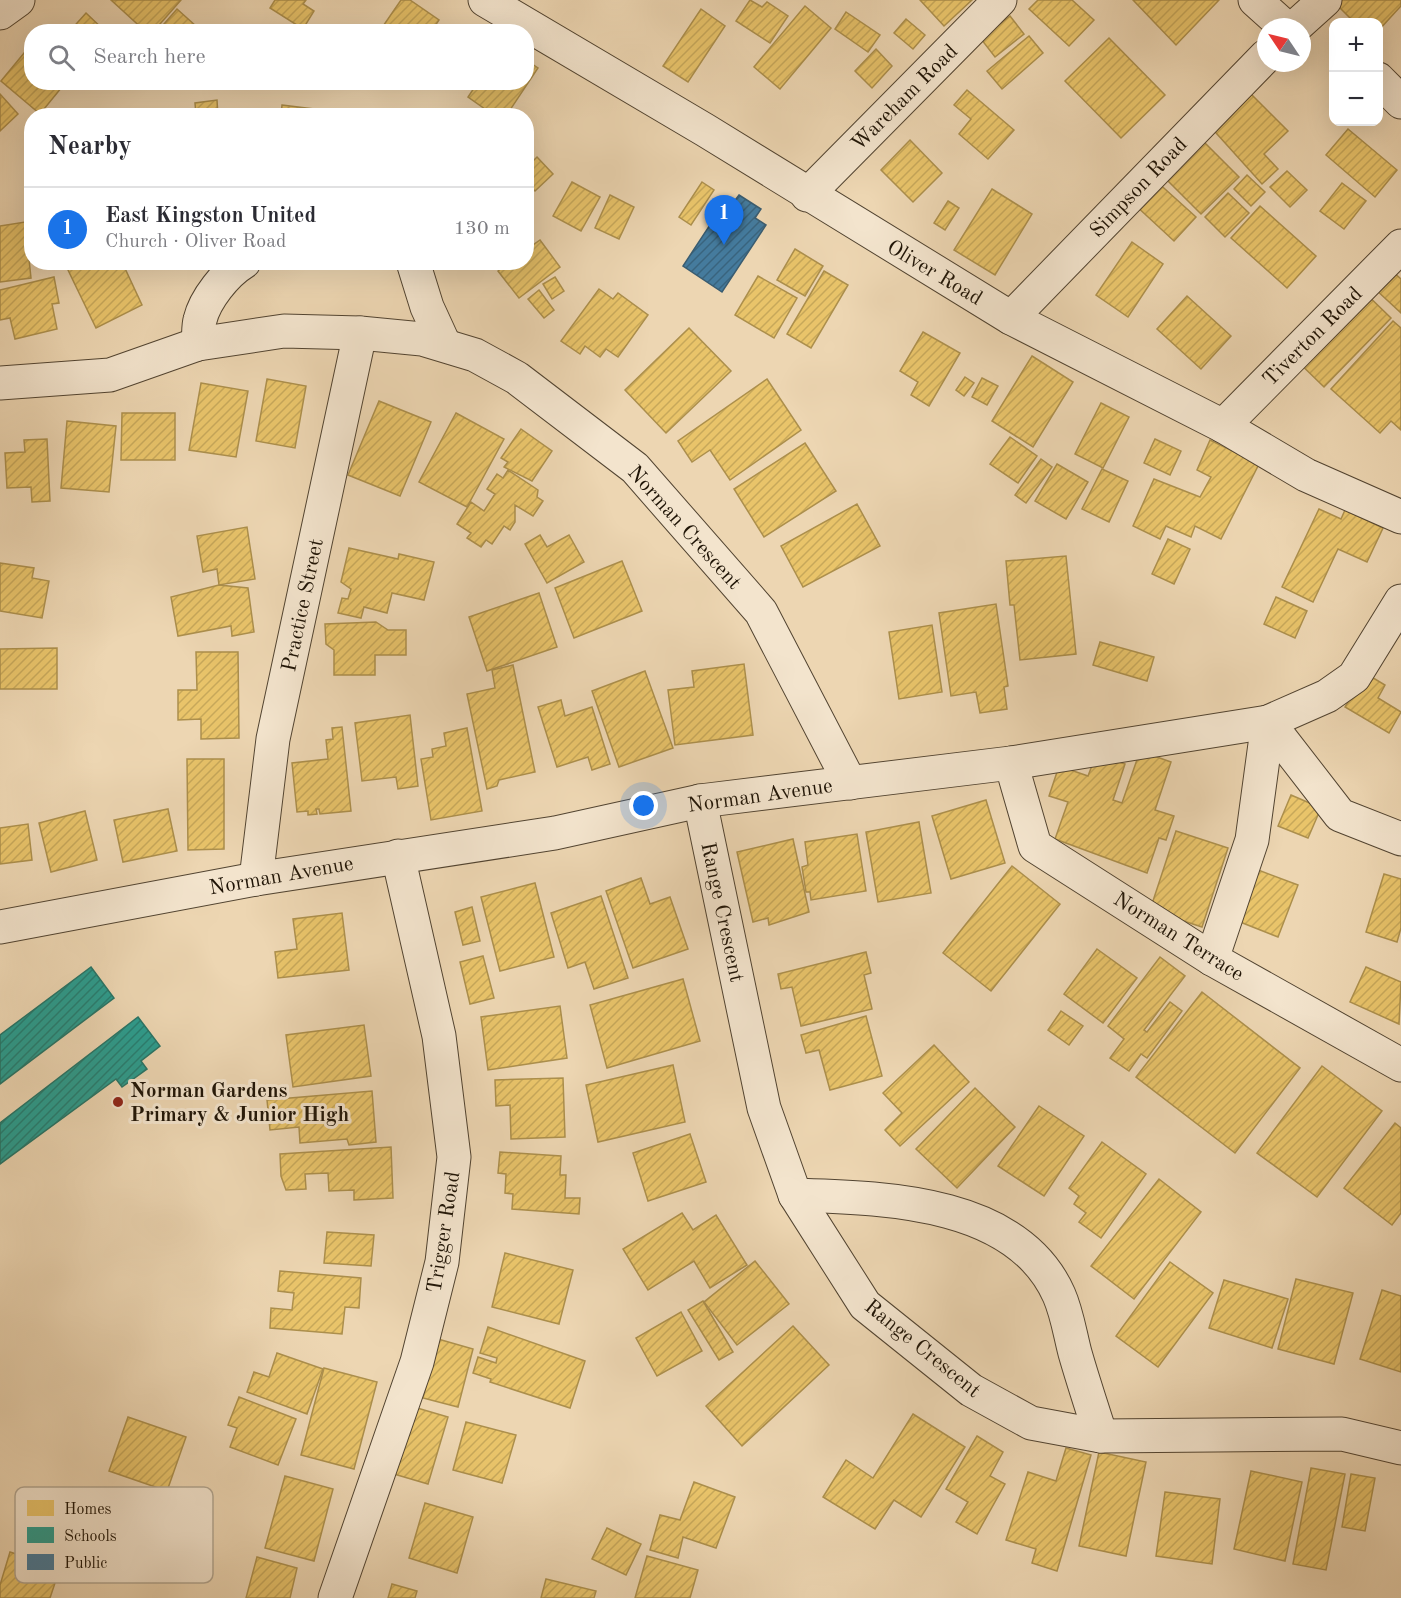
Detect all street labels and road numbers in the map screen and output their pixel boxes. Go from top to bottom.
street label: Wareham Road [848,41,962,155]
street label: Simpson Road [1086,134,1192,242]
street label: Oliver Road [883,237,986,310]
street label: Tiverton Road [1259,283,1367,391]
street label: Norman Crescent [623,462,745,594]
street label: Practice Street [279,537,328,674]
street label: Norman Avenue [686,776,834,817]
street label: Range Crescent [696,840,747,984]
street label: Norman Avenue [207,853,355,900]
street label: Norman Terrace [1109,889,1247,986]
street label: Trigger Road [424,1170,464,1295]
street label: Range Crescent [860,1296,984,1402]

